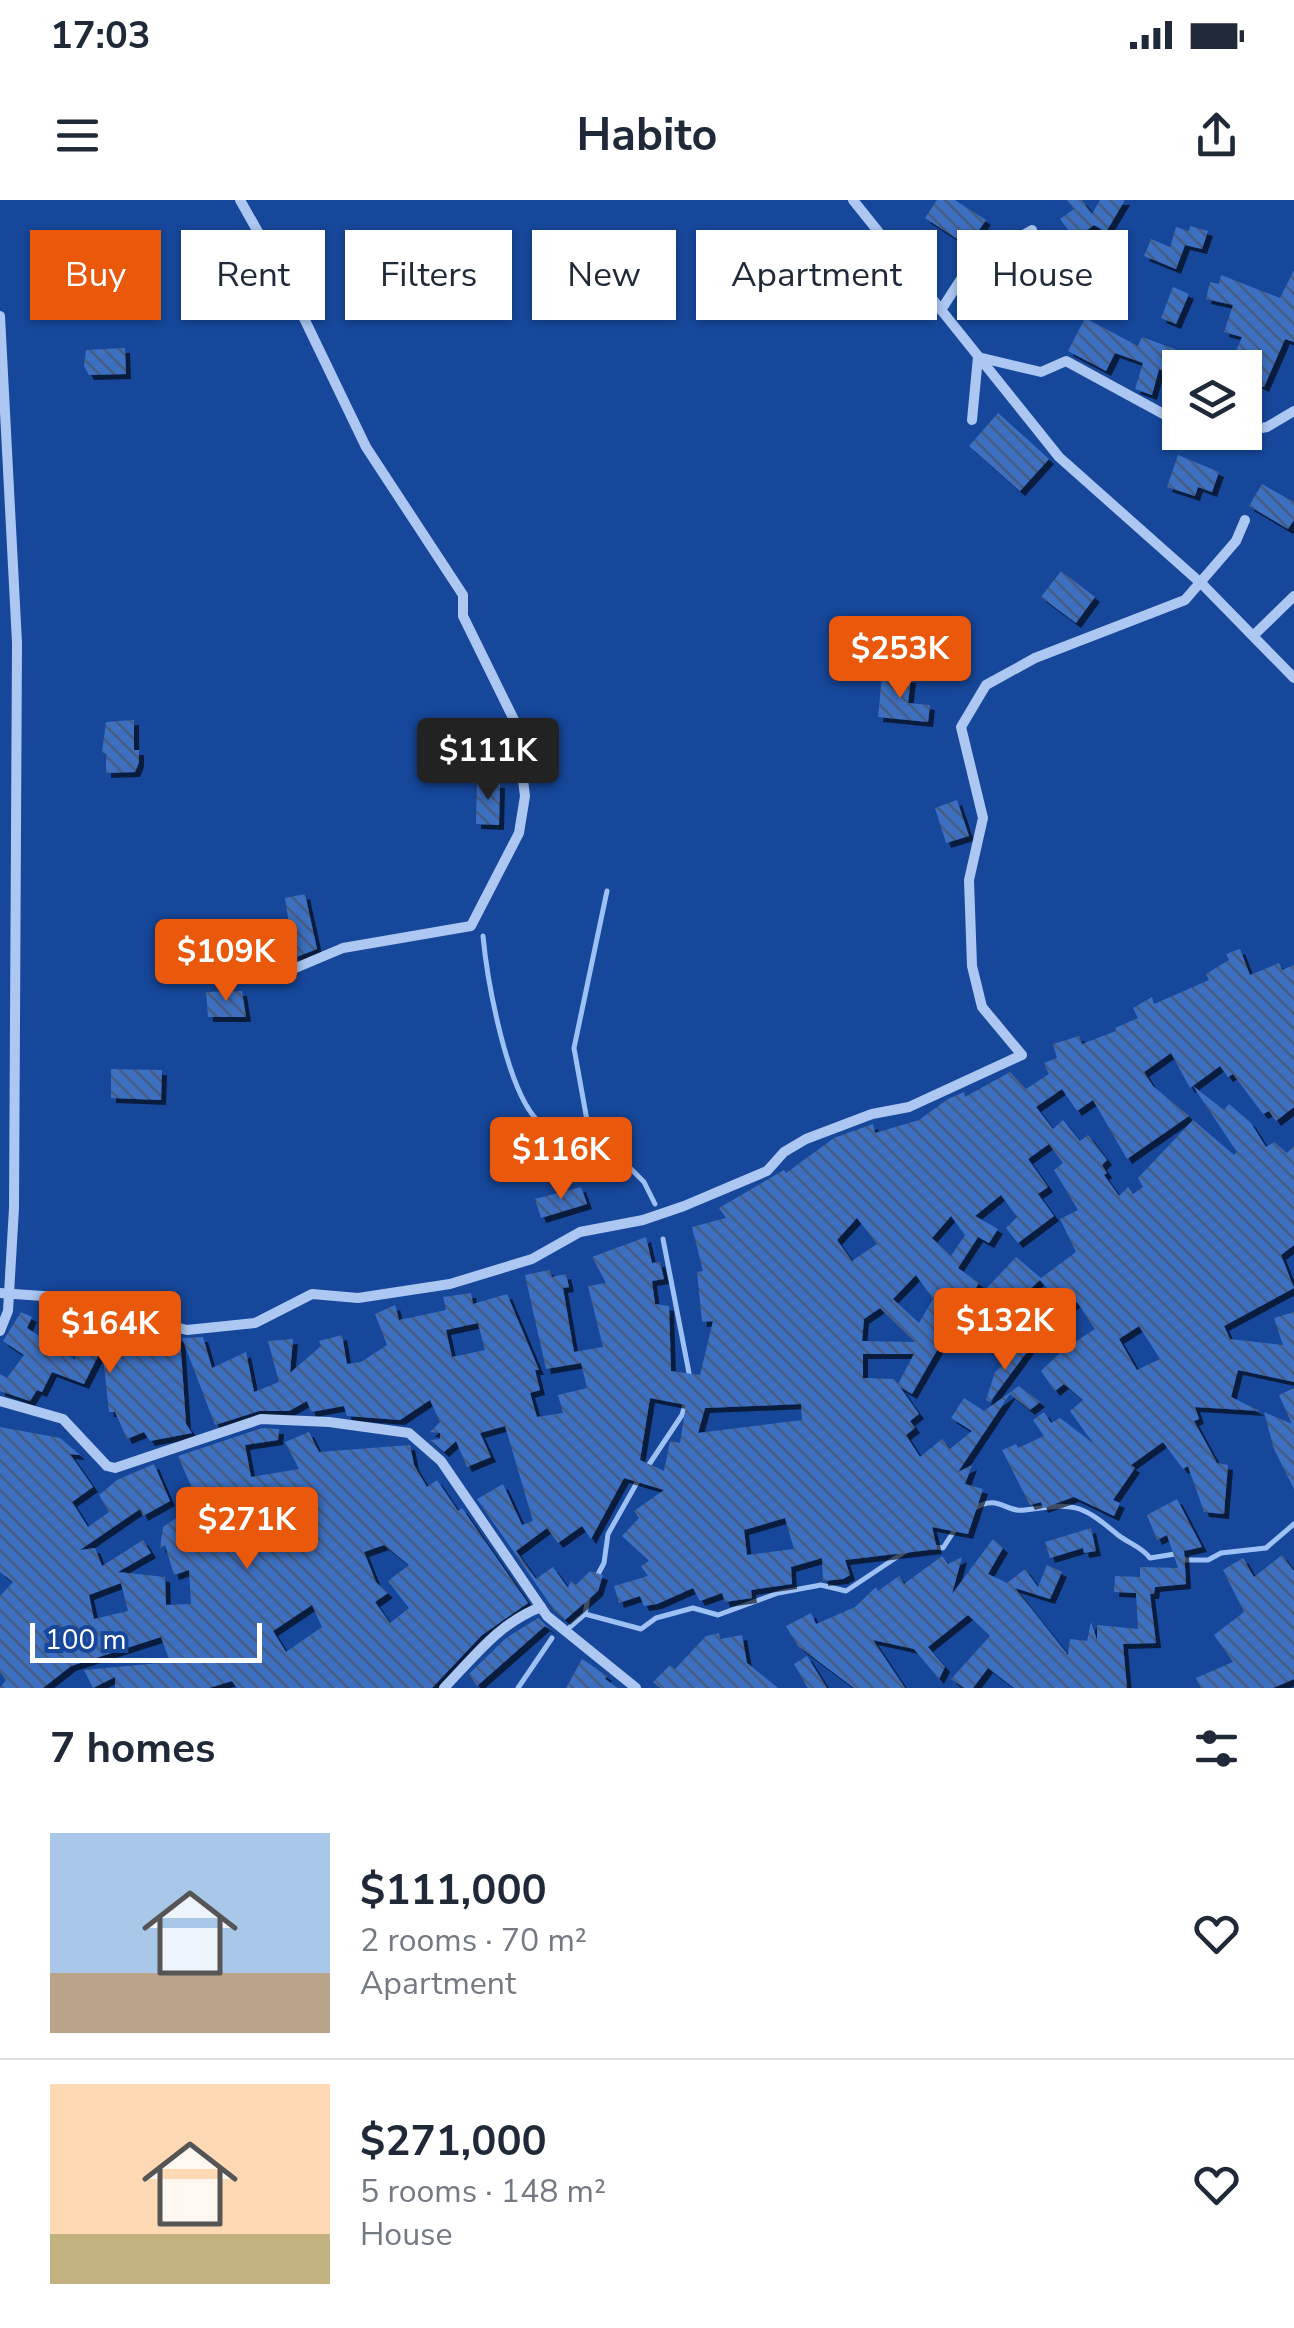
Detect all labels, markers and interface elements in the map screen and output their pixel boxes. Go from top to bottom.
text: 17:03 [50,10,151,61]
text: Habito [577,105,717,166]
icon: menu [50,108,105,163]
icon: share [1189,108,1244,163]
chip: Buy [30,230,161,320]
chip: Rent [181,230,325,320]
chip: Filters [345,230,512,320]
chip: New [532,230,676,320]
chip: Apartment [696,230,937,320]
chip: House [957,230,1128,320]
map controls [1162,350,1262,450]
button: layers [1162,350,1262,450]
pin: $253K [830,616,970,701]
text: $253K [851,627,949,670]
pin: $111K [418,718,558,803]
text: $111K [439,729,537,772]
pin: $109K [156,919,296,1004]
text: $109K [177,930,275,973]
pin: $116K [491,1117,631,1202]
text: $116K [512,1128,610,1171]
pin: $132K [935,1288,1075,1373]
pin: $164K [40,1291,180,1376]
text: $132K [956,1299,1054,1342]
text: $164K [61,1302,159,1345]
pin: $271K [177,1487,317,1572]
text: $271K [198,1498,296,1541]
scale bar [30,1618,262,1662]
text: 100 m [45,1621,127,1659]
text: 7 homes [50,1720,215,1777]
icon: filters [1189,1721,1244,1776]
text: $111,000 [360,1862,547,1919]
icon: home [130,1873,250,1993]
icon: heart [1189,1906,1244,1961]
text: 2 rooms · 70 m² [360,1919,587,1962]
text: Apartment [360,1962,516,2005]
text: $271,000 [360,2113,547,2170]
icon: home [130,2124,250,2244]
icon: heart [1189,2157,1244,2212]
text: 5 rooms · 148 m² [360,2170,606,2213]
text: House [360,2213,453,2256]

